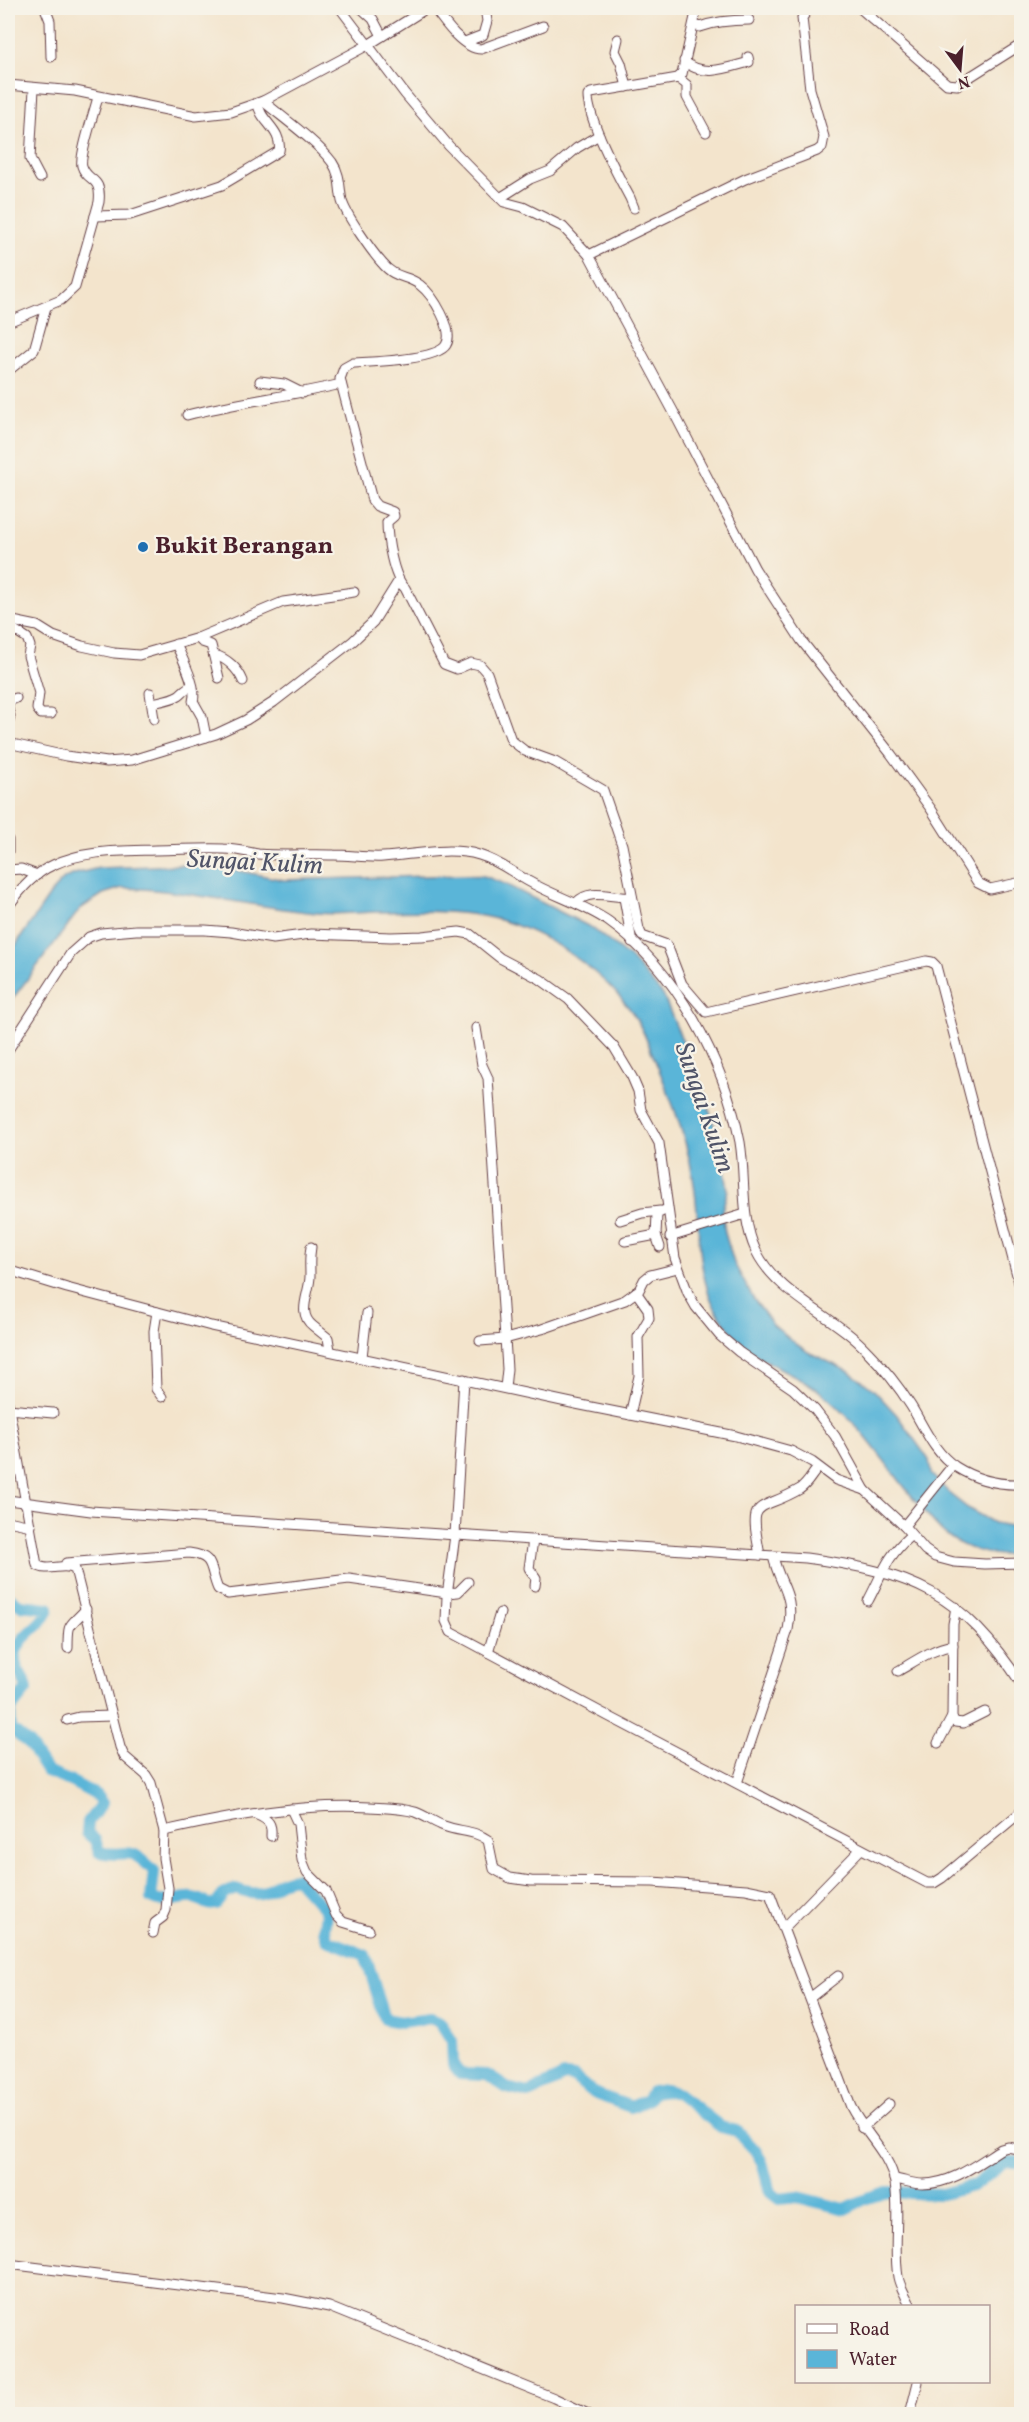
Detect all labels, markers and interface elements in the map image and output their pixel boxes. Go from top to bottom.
north arrow [930,39,990,99]
text: N [955,69,972,94]
place label: Bukit Berangan [155,530,334,564]
marker: Bukit Berangan [136,540,150,554]
water label: Sungai Kulim [186,841,324,885]
water label: Sungai Kulim [665,1038,743,1178]
legend [795,2305,990,2383]
text: Road [849,2318,890,2343]
text: Water [849,2348,897,2373]

